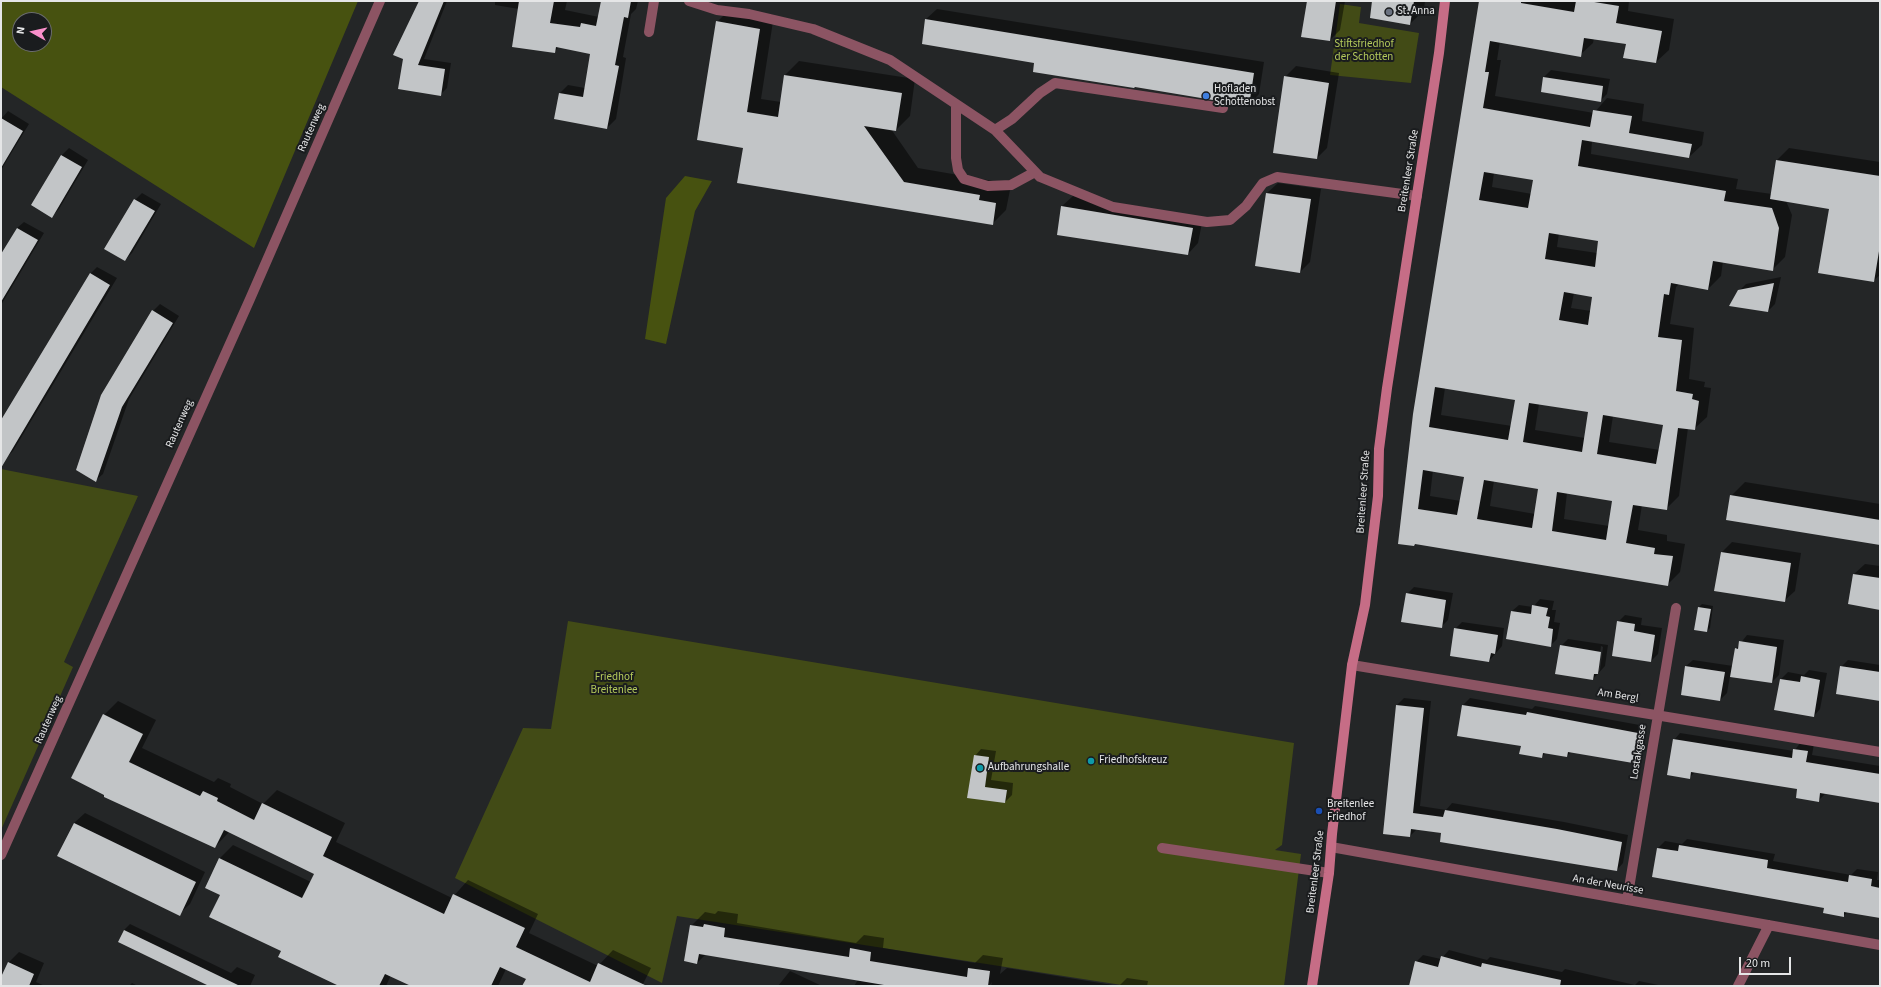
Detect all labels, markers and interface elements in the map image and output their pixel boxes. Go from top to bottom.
place label: St. Anna [1397,5,1435,19]
marker: St. Anna [1384,7,1394,17]
north arrow [12,12,52,52]
text: N [13,26,29,35]
park label: Stiftsfriedhof der Schotten [1334,38,1394,64]
place label: Hofladen Schottenobst [1214,83,1275,109]
marker: Hofladen Schottenobst [1201,91,1211,101]
street label: Rautenweg [295,102,329,154]
street label: Breitenleer Straße [1396,129,1422,213]
street label: Rautenweg [163,398,197,450]
street label: Breitenleer Straße [1355,450,1373,534]
park label: Friedhof Breitenlee [590,671,638,697]
street label: Am Bergl [1597,686,1639,706]
street label: Rautenweg [32,694,66,746]
street label: Lostakgasse [1628,724,1650,780]
place label: Friedhofskreuz [1099,754,1167,768]
marker: Friedhofskreuz [1086,756,1096,766]
place label: Aufbahrungshalle [988,761,1069,775]
marker: Aufbahrungshalle [975,763,985,773]
place label: Breitenlee Friedhof [1327,798,1374,824]
marker: Breitenlee Friedhof [1314,806,1324,816]
street label: Breitenleer Straße [1304,830,1328,914]
street label: An der Neurisse [1572,872,1644,898]
scale bar [1741,949,1793,975]
text: 20 m [1746,955,1770,972]

